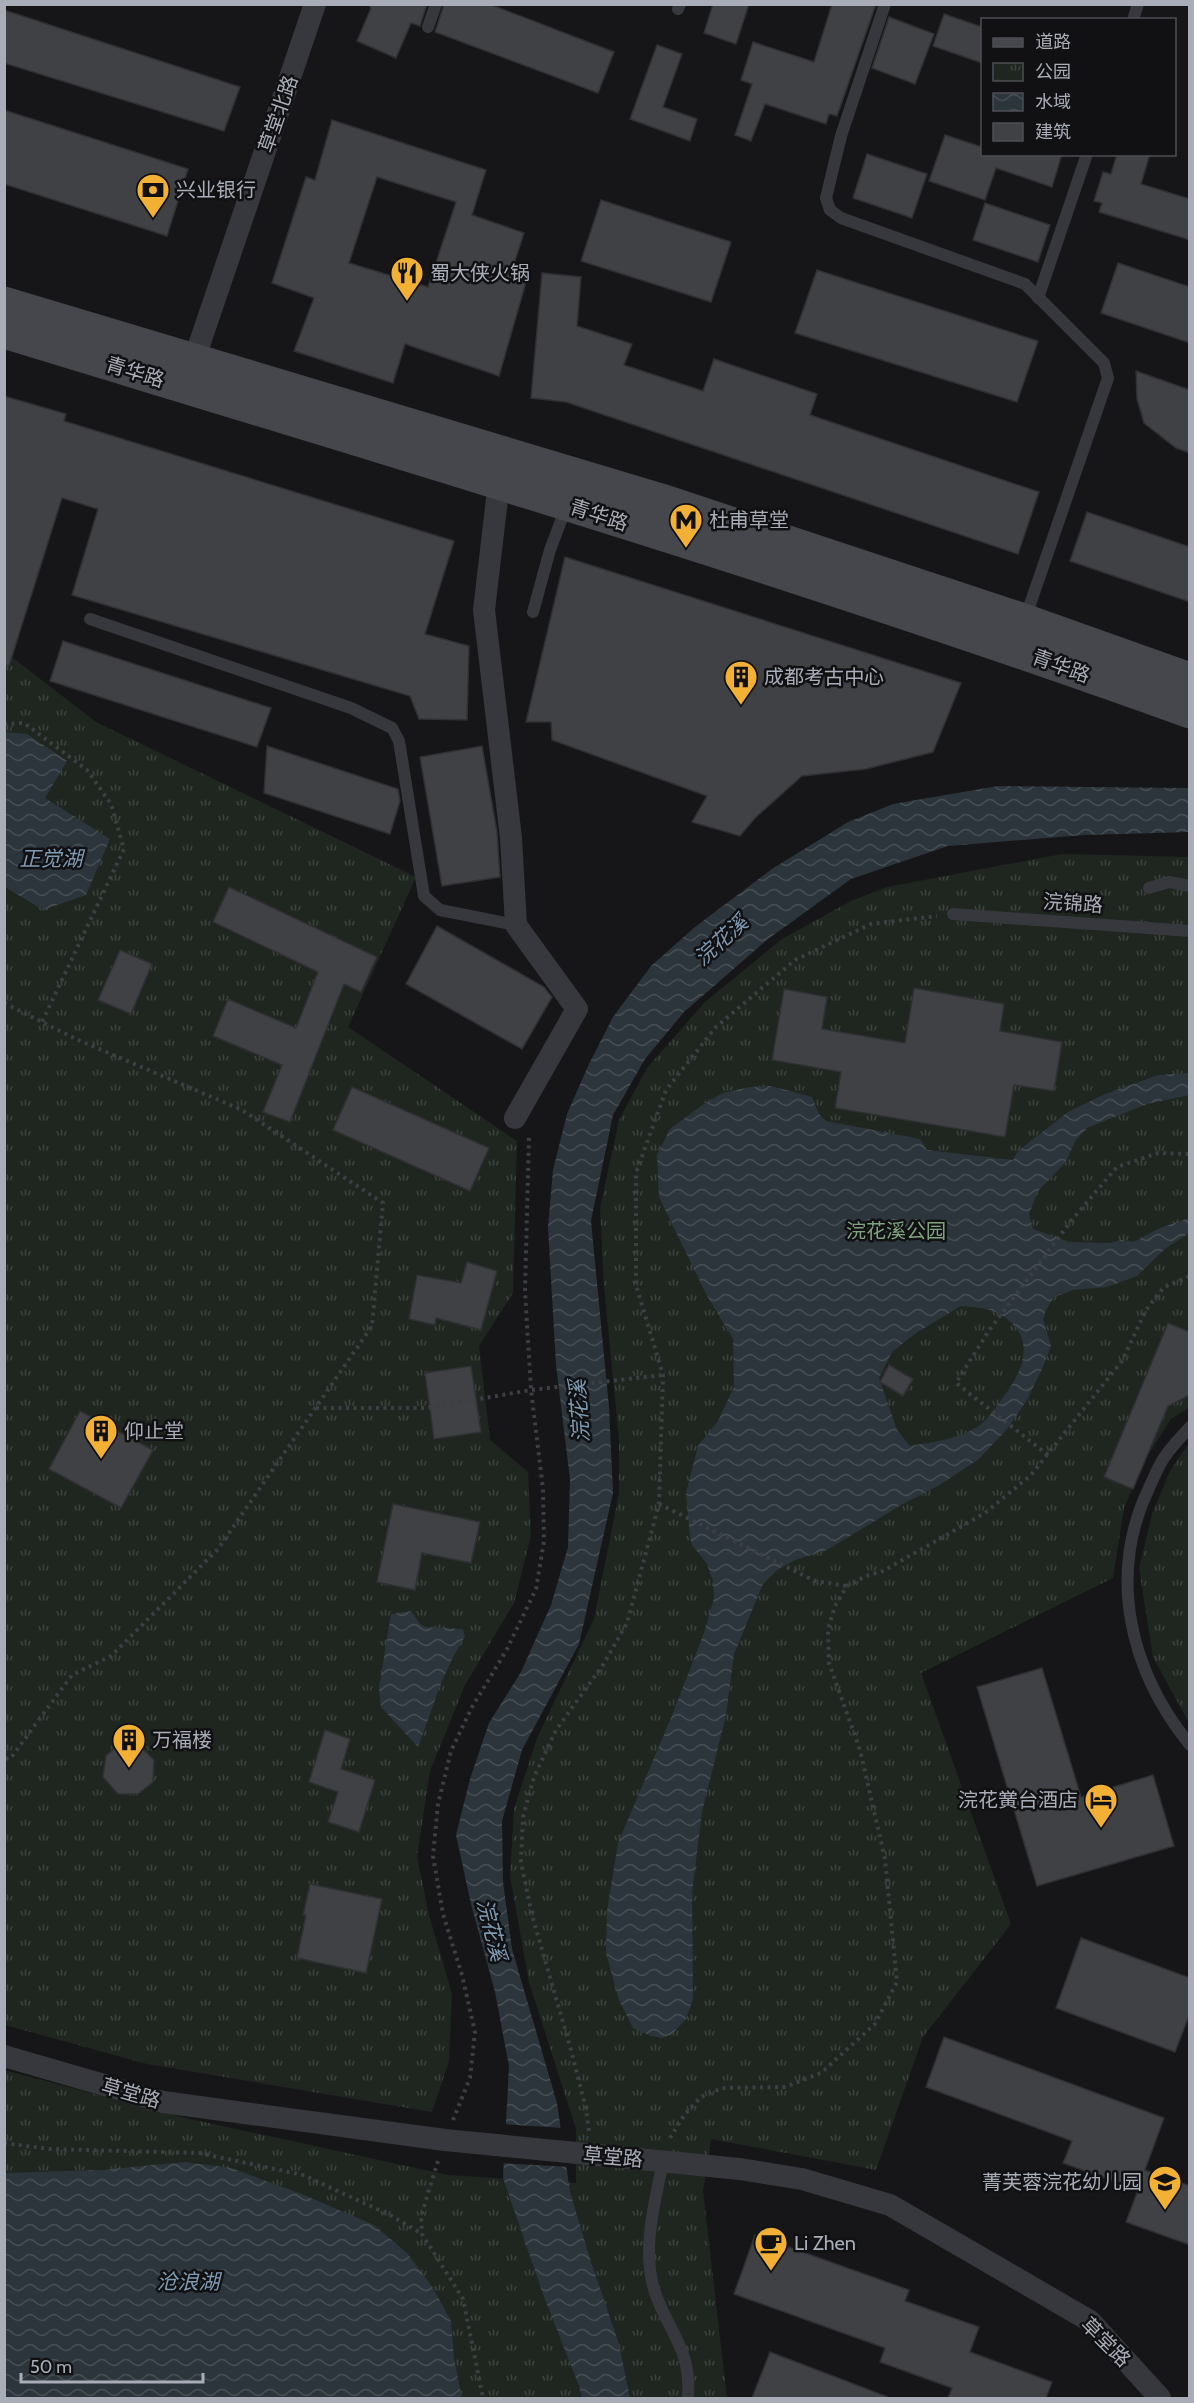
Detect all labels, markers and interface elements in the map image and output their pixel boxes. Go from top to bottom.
legend [981,18,1176,156]
text: 道路 [1035,31,1071,53]
text: 公园 [1035,61,1071,83]
street label: 草堂北路 [254,72,302,156]
text: 水域 [1035,91,1071,113]
text: 建筑 [1035,121,1071,143]
bank icon: 兴业银行 [135,172,171,219]
place label: 兴业银行 [176,178,256,202]
restaurant icon: 蜀大侠火锅 [389,255,425,302]
place label: 蜀大侠火锅 [430,261,530,285]
street label: 青华路 [103,352,167,392]
street label: 青华路 [567,494,631,536]
metro station icon: 杜甫草堂 [668,502,704,549]
place label: 杜甫草堂 [709,508,789,532]
street label: 青华路 [1029,644,1093,688]
building icon: 成都考古中心 [723,659,759,706]
place label: 成都考古中心 [764,665,884,689]
water label: 正觉湖 [20,846,85,871]
street label: 浣锦路 [1042,889,1104,917]
water label: 浣花溪 [689,908,754,970]
park label: 浣花溪公园 [846,1219,946,1243]
water label: 浣花溪 [564,1377,594,1443]
building icon: 仰止堂 [83,1413,119,1460]
place label: 仰止堂 [124,1419,184,1443]
building icon: 万福楼 [111,1722,147,1769]
place label: 万福楼 [152,1728,212,1752]
hotel icon: 浣花黉台酒店 [1083,1782,1119,1829]
place label: 浣花黉台酒店 [958,1788,1078,1812]
water label: 浣花溪 [472,1896,512,1966]
street label: 草堂路 [99,2073,163,2113]
street label: 草堂路 [582,2142,644,2172]
school or university icon: 菁芙蓉浣花幼儿园 [1147,2164,1183,2211]
place label: 菁芙蓉浣花幼儿园 [982,2170,1142,2194]
cafe icon: Li Zhen [753,2225,789,2272]
place label: Li Zhen [794,2231,856,2255]
water label: 沧浪湖 [157,2269,222,2294]
street label: 草堂路 [1076,2312,1136,2372]
scale bar [21,2346,202,2384]
text: 50 m [30,2356,72,2378]

